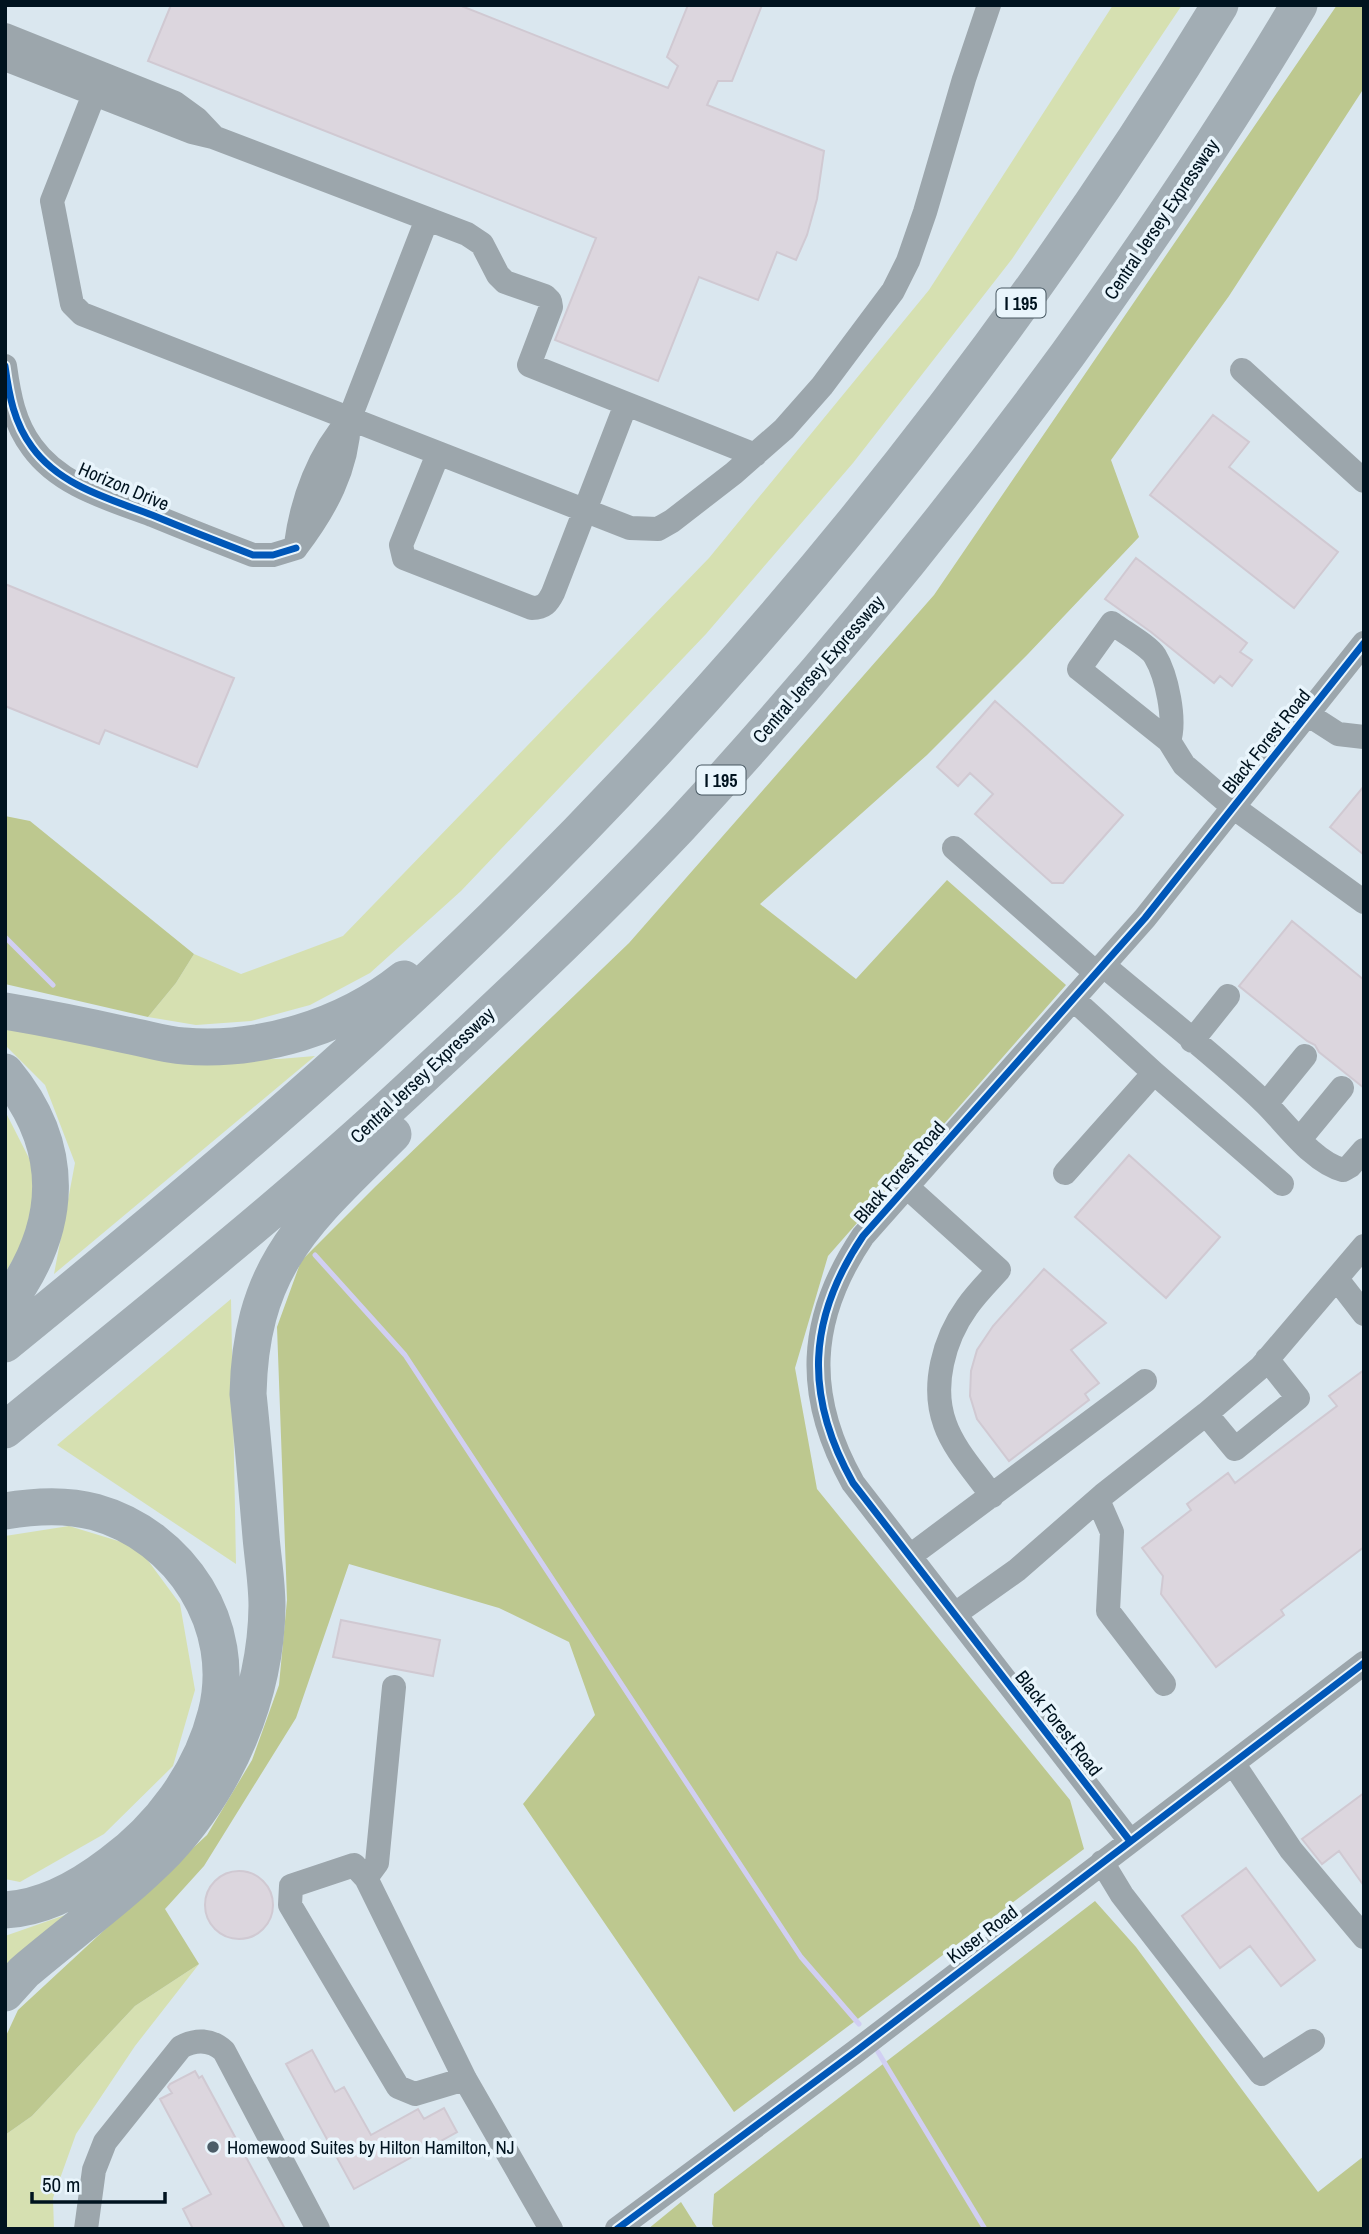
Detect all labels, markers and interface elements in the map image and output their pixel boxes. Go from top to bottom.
street label: Central Jersey Expressway [1097,133,1225,305]
road number: I 195 [996,288,1046,318]
street label: Horizon Drive [75,455,173,517]
street label: Central Jersey Expressway [746,589,890,749]
street label: Black Forest Road [1216,683,1316,799]
road number: I 195 [696,766,746,794]
street label: Central Jersey Expressway [344,1001,500,1149]
street label: Black Forest Road [847,1115,951,1229]
street label: Black Forest Road [1010,1665,1108,1781]
street label: Kuser Road [941,1899,1023,1969]
place label: Homewood Suites by Hilton Hamilton, NJ [227,2134,515,2160]
marker: Homewood Suites by Hilton Hamilton, NJ [205,2139,221,2155]
scale bar [32,2160,164,2204]
text: 50 m [42,2170,80,2199]

